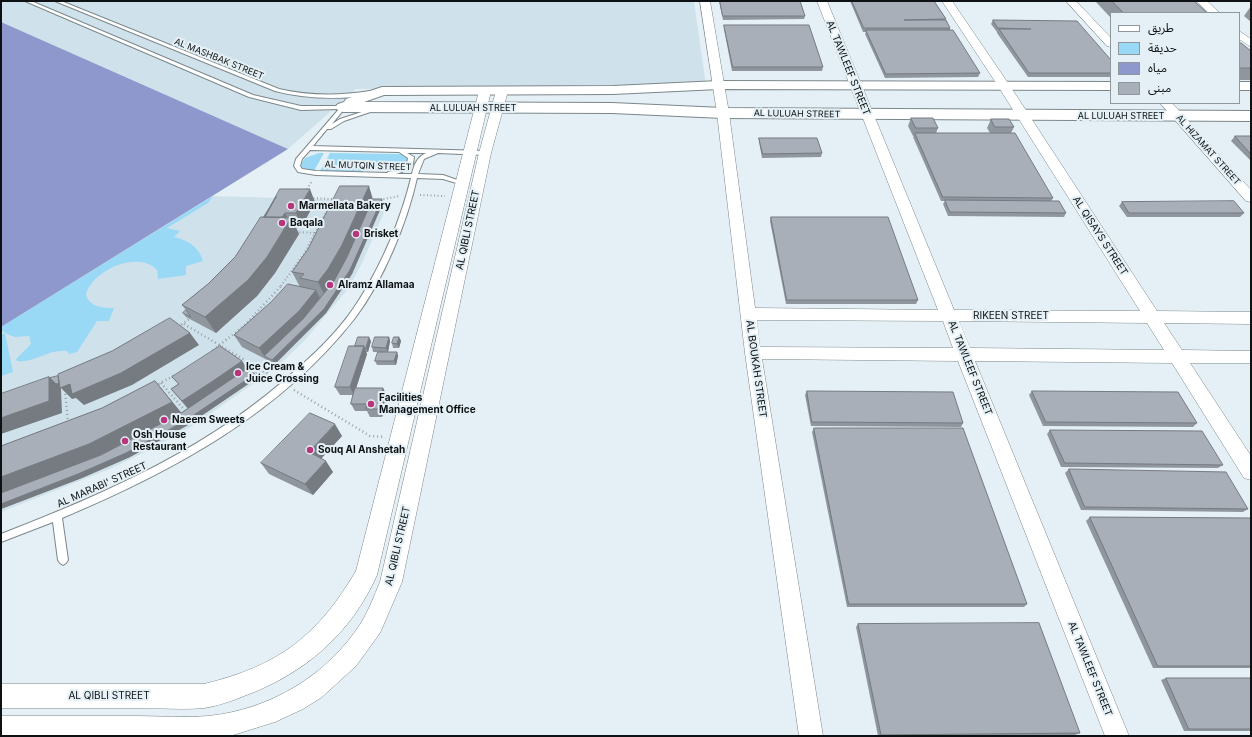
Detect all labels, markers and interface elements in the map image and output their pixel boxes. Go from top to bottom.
legend [1110,12,1240,104]
street label: AL TAWLEEF STREET [823,19,873,117]
text: طريق [1148,20,1174,35]
street label: AL MASHBAK STREET [173,36,265,82]
text: حديقة [1148,40,1177,55]
text: مياه [1148,60,1167,75]
text: مبنى [1148,80,1171,95]
street label: AL LULUAH STREET [430,103,516,113]
street label: AL LULUAH STREET [754,108,840,120]
street label: AL LULUAH STREET [1078,111,1164,121]
street label: AL HIZAMAT STREET [1174,113,1242,187]
street label: AL MUTQIN STREET [324,159,412,173]
street label: AL QIBLI STREET [454,189,482,271]
street label: AL QISAYS STREET [1070,194,1130,278]
place label: Marmellata Bakery [299,200,391,212]
marker: Marmellata Bakery [286,201,296,211]
place label: Baqala [290,217,323,229]
marker: Baqala [277,218,287,228]
place label: Brisket [364,228,398,240]
marker: Brisket [351,229,361,239]
place label: Alramz Allamaa [338,279,415,291]
marker: Alramz Allamaa [325,280,335,290]
street label: RIKEEN STREET [973,310,1049,322]
street label: AL BOUKAH STREET [743,319,769,419]
street label: AL TAWLEEF STREET [945,319,995,417]
place label: Ice Cream & Juice Crossing [246,361,319,384]
marker: Ice Cream & Juice Crossing [233,368,243,378]
place label: Facilities Management Office [379,392,476,416]
marker: Facilities Management Office [366,399,376,409]
place label: Naeem Sweets [172,414,245,426]
marker: Naeem Sweets [159,415,169,425]
place label: Osh House Restaurant [133,429,186,452]
marker: Osh House Restaurant [120,436,130,446]
place label: Souq Al Anshetah [318,444,405,456]
marker: Souq Al Anshetah [305,445,315,455]
street label: AL MARABI' STREET [55,460,149,510]
street label: AL QIBLI STREET [383,505,413,587]
street label: AL TAWLEEF STREET [1065,620,1115,718]
street label: AL QIBLI STREET [68,690,150,702]

